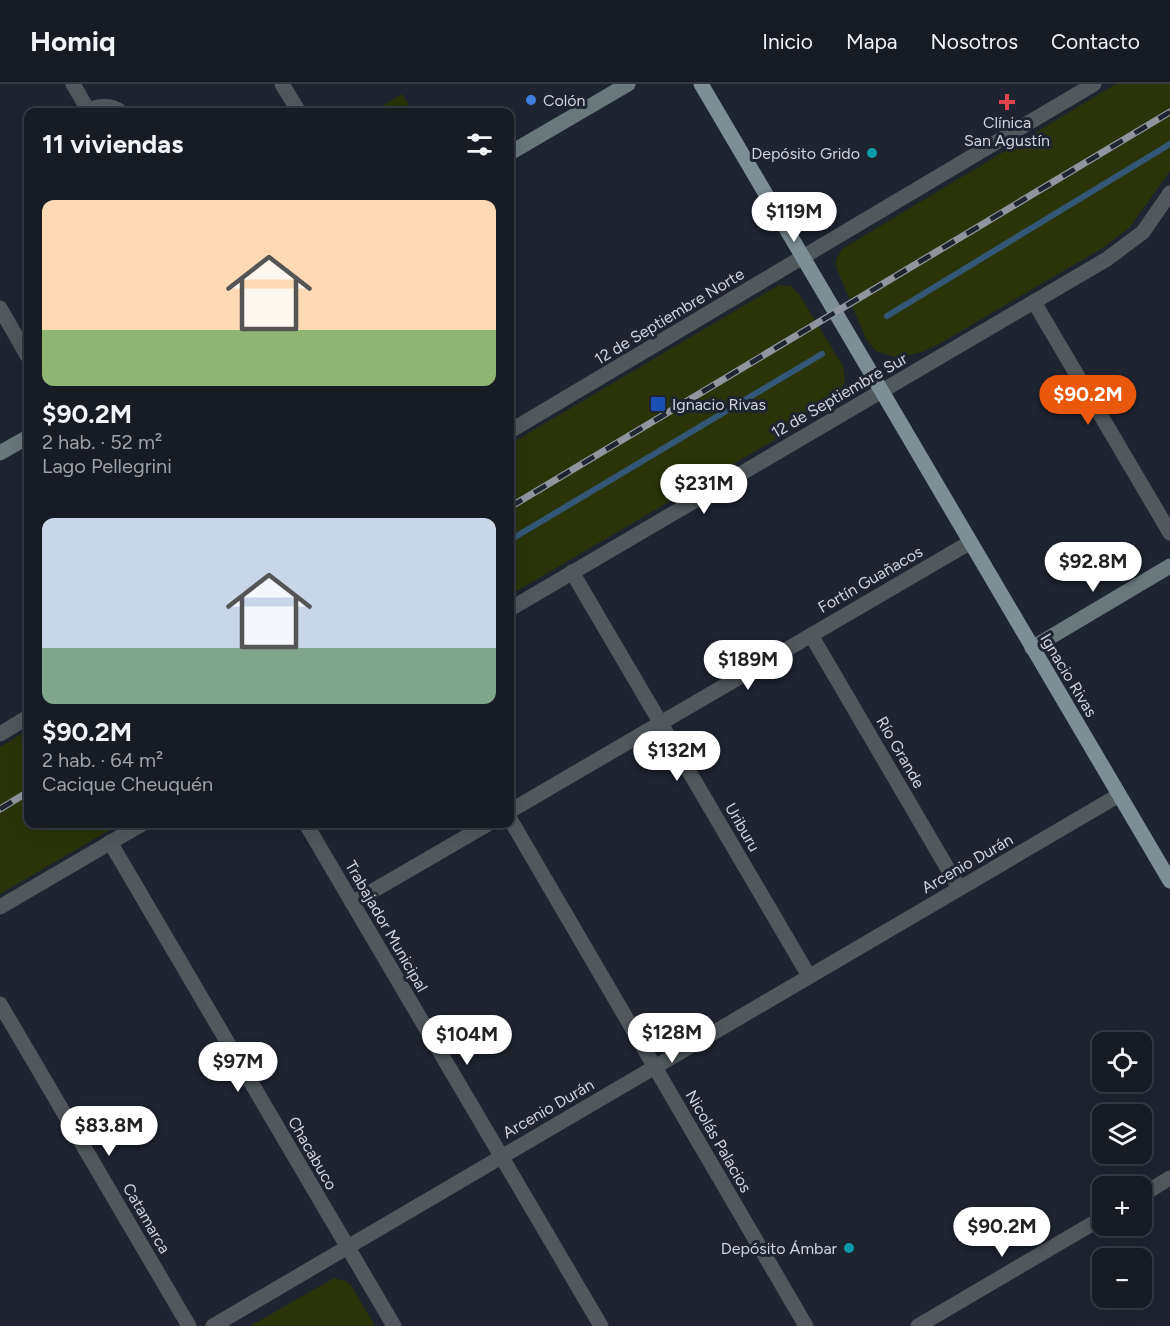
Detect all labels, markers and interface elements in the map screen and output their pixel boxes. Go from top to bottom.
text: Homiq [30,24,116,58]
text: Inicio [762,29,813,54]
text: Mapa [846,29,898,54]
text: Nosotros [931,29,1018,54]
text: Contacto [1051,29,1140,54]
place label: Colón [543,91,586,110]
marker: Colón [524,93,538,107]
marker: Clínica San Agustín [998,93,1016,111]
place label: Clínica San Agustín [964,113,1050,150]
text: 11 viviendas [42,128,183,160]
icon: filters [463,128,496,161]
place label: Depósito Grido [751,144,860,163]
marker: Depósito Grido [865,146,879,160]
pin: $119M [752,192,836,243]
text: $119M [766,199,822,223]
icon: home [215,239,323,347]
street label: 12 de Septiembre Norte [591,264,748,369]
street label: 12 de Septiembre Sur [768,349,911,442]
pin: $90.2M [1039,375,1137,426]
text: $90.2M [1053,382,1123,406]
marker: Ignacio Rivas [649,395,667,413]
place label: Ignacio Rivas [672,395,766,414]
text: $90.2M [42,398,132,430]
text: 2 hab. · 52 m² [42,430,162,454]
text: Lago Pellegrini [42,454,172,478]
pin: $231M [662,464,746,515]
text: $231M [674,471,734,495]
street label: Fortín Guañacos [815,542,926,617]
pin: $92.8M [1044,542,1142,593]
text: $92.8M [1059,549,1127,573]
icon: home [215,557,323,665]
street label: Ignacio Rivas [1036,630,1101,720]
pin: $189M [706,640,790,691]
text: $189M [718,647,778,671]
street label: Río Grande [872,713,929,792]
text: $90.2M [42,716,132,748]
pin: $132M [635,731,719,782]
text: $132M [647,738,707,762]
text: 2 hab. · 64 m² [42,748,163,772]
text: Cacique Cheuquén [42,772,213,796]
street label: Uriburu [721,800,764,855]
street label: Arcenio Durán [918,830,1016,897]
street label: Trabajador Municipal [341,857,432,995]
pin: $128M [630,1013,714,1064]
pin: $104M [425,1015,509,1066]
text: $128M [642,1020,702,1044]
text: $104M [436,1022,498,1046]
map controls [1092,1032,1152,1308]
button: locate [1092,1032,1152,1092]
pin: $97M [202,1042,274,1093]
text: $97M [213,1049,263,1073]
street label: Arcenio Durán [499,1075,597,1142]
street label: Nicolás Palacios [682,1087,756,1196]
button: layers [1092,1104,1152,1164]
pin: $83.8M [60,1106,158,1157]
text: $83.8M [75,1113,143,1137]
street label: Chacabuco [284,1113,341,1193]
button: + [1092,1176,1152,1236]
street label: Catamarca [119,1180,174,1257]
pin: $90.2M [953,1207,1051,1258]
text: $90.2M [967,1214,1037,1238]
place label: Depósito Ámbar [721,1239,838,1258]
marker: Depósito Ámbar [842,1241,856,1255]
button: − [1092,1248,1152,1308]

